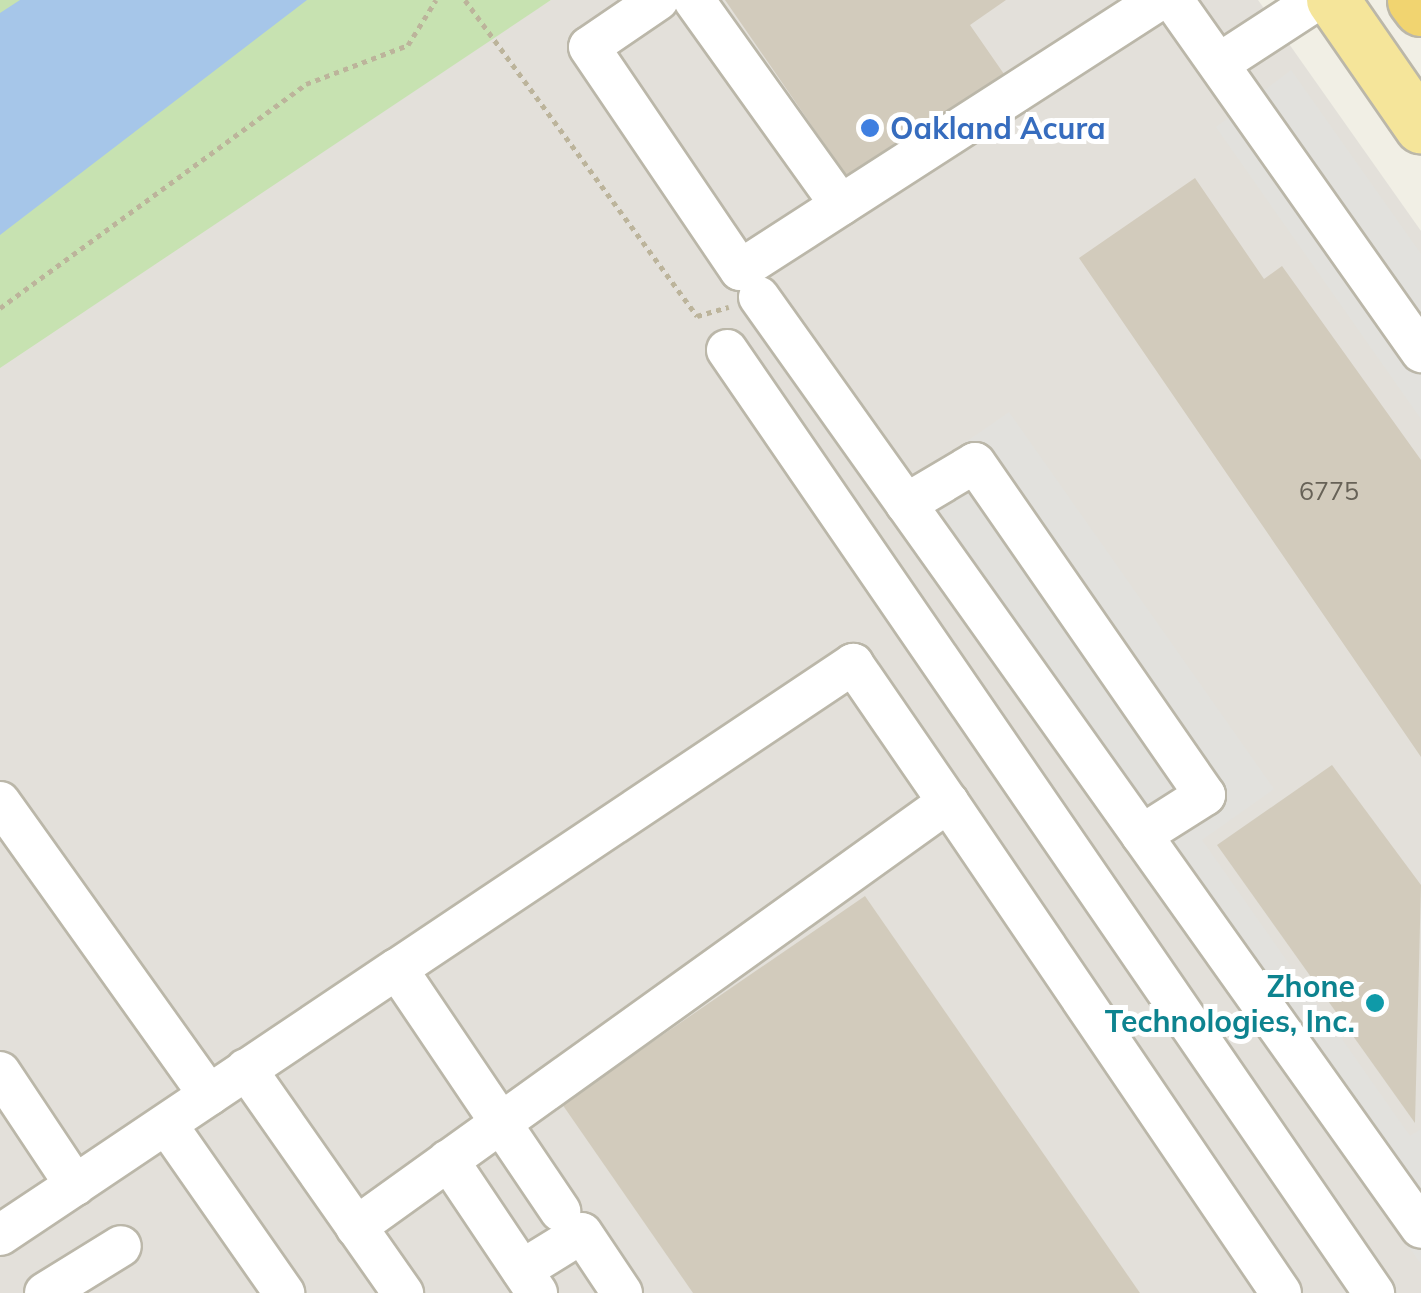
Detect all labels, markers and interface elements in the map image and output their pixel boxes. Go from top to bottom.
place label: Oakland Acura [890,110,1106,146]
marker: Oakland Acura [859,117,881,139]
house number: 6775 [1299,476,1359,506]
place label: Zhone Technologies, Inc. [1105,968,1355,1038]
marker: Zhone Technologies, Inc. [1364,992,1386,1014]

